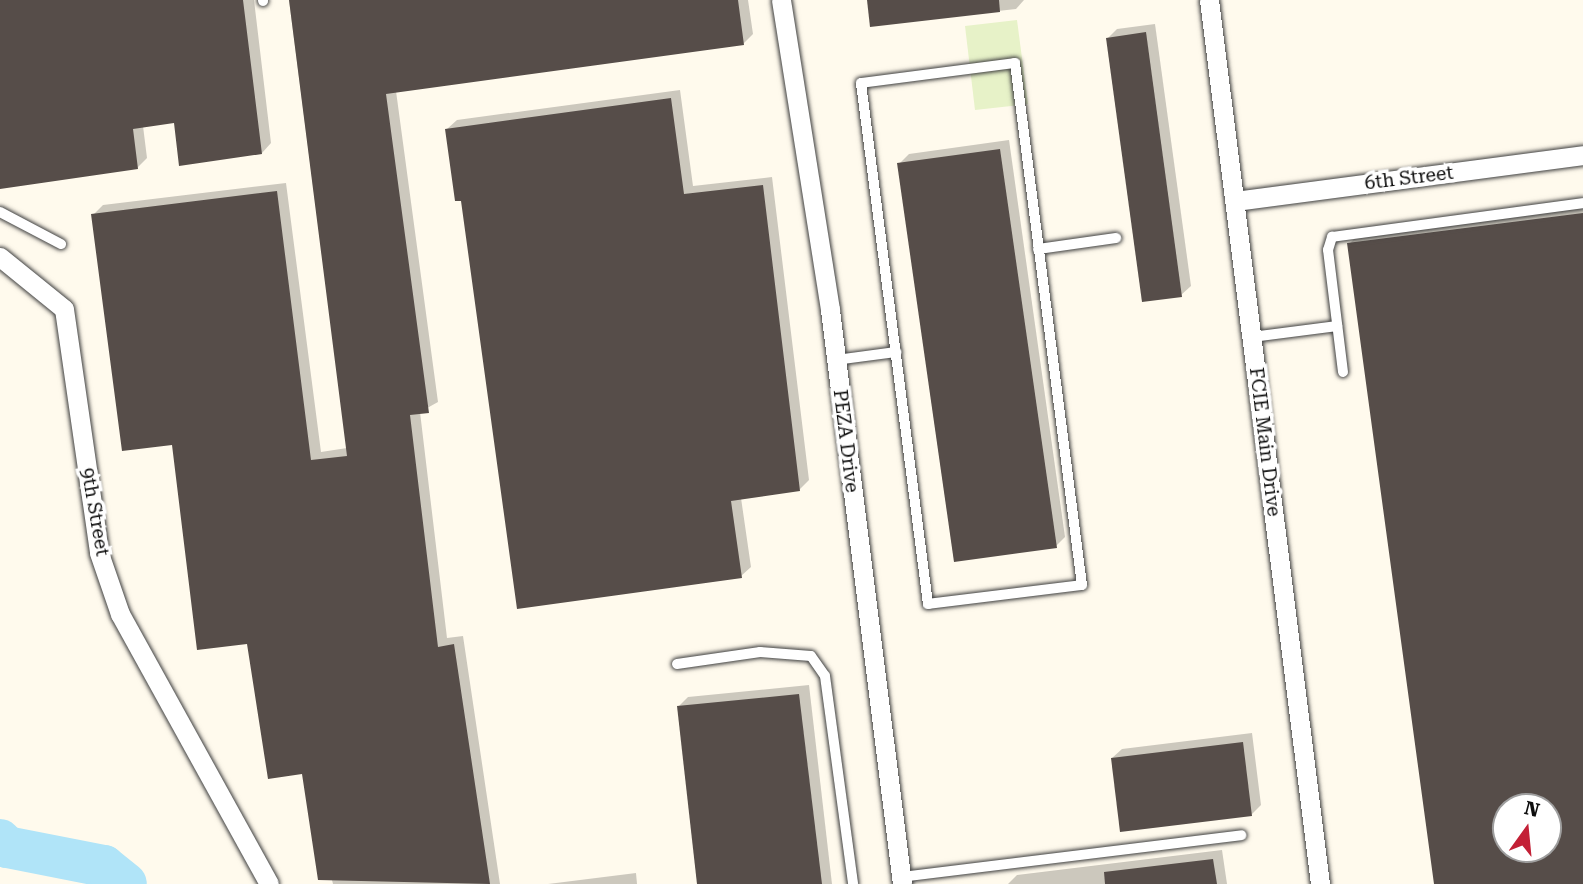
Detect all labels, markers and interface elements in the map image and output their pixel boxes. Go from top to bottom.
street label: 6th Street [1363,161,1455,195]
street label: FCIE Main Drive [1245,366,1285,518]
street label: PEZA Drive [828,388,864,494]
street label: 9th Street [76,466,114,558]
north arrow [1492,793,1562,863]
text: N [1522,796,1542,822]

